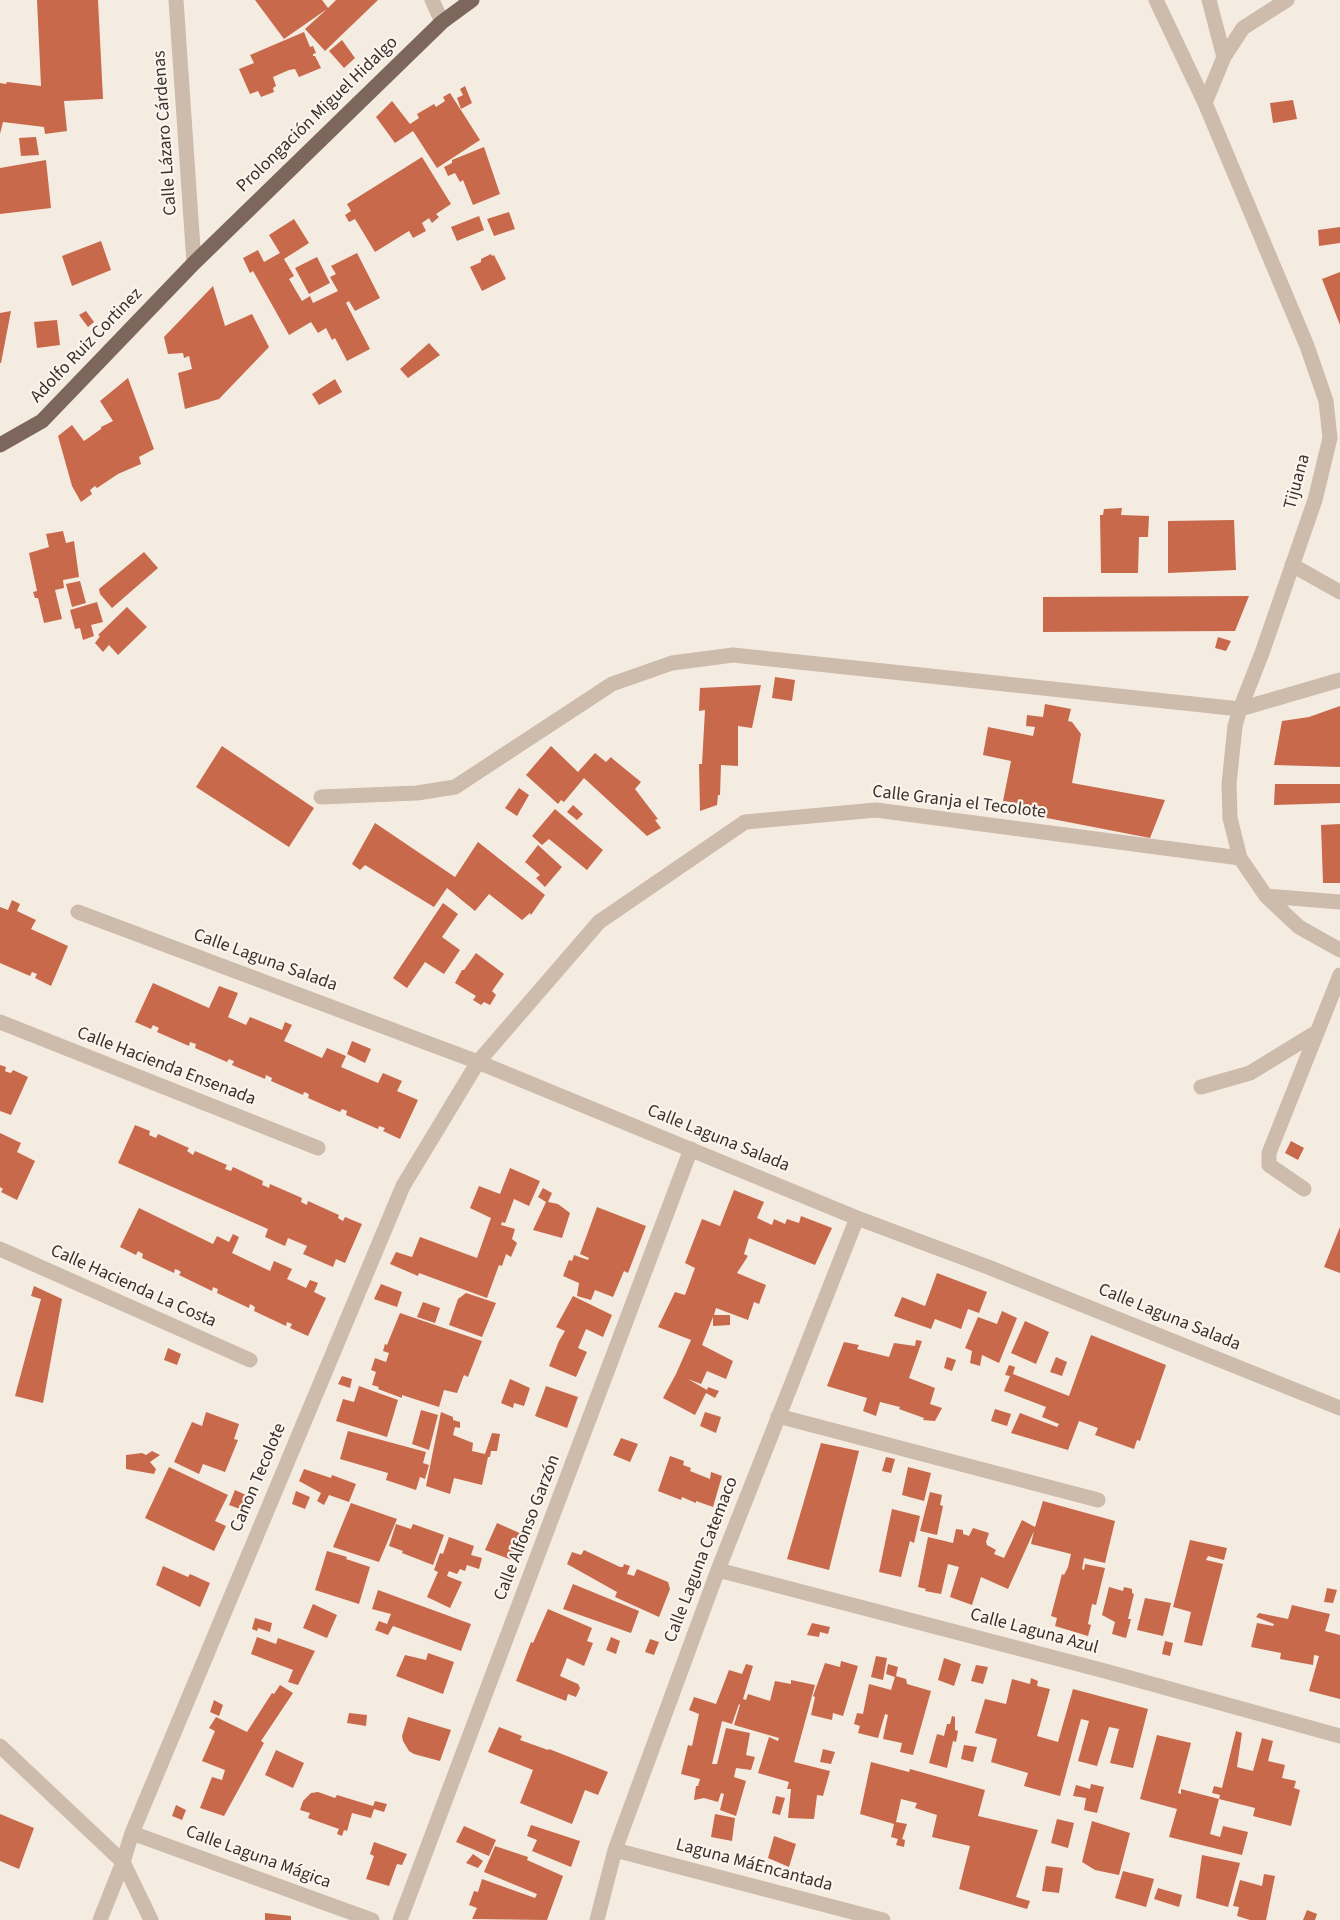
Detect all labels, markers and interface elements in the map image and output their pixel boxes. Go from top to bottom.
street label: Prolongación Miguel Hidalgo [233,32,403,198]
street label: Calle Lázaro Cárdenas [149,50,183,216]
street label: Adolfo Ruiz Cortinez [27,284,147,408]
street label: Tijuana [1280,452,1316,512]
street label: Calle Granja el Tecolote [871,782,1047,824]
street label: Calle Laguna Salada [190,925,340,997]
street label: Calle Hacienda Ensenada [74,1023,258,1111]
street label: Calle Laguna Salada [644,1101,792,1177]
street label: Calle Hacienda La Costa [47,1241,219,1333]
street label: Calle Laguna Salada [1095,1280,1243,1356]
street label: Canon Tecolote [226,1420,292,1536]
street label: Calle Alfonso Garzón [490,1452,566,1604]
street label: Calle Laguna Catemaco [660,1474,744,1646]
street label: Calle Laguna Azul [968,1605,1100,1659]
street label: Calle Laguna Mágica [182,1822,334,1894]
street label: Laguna MáEncantada [673,1835,835,1897]

